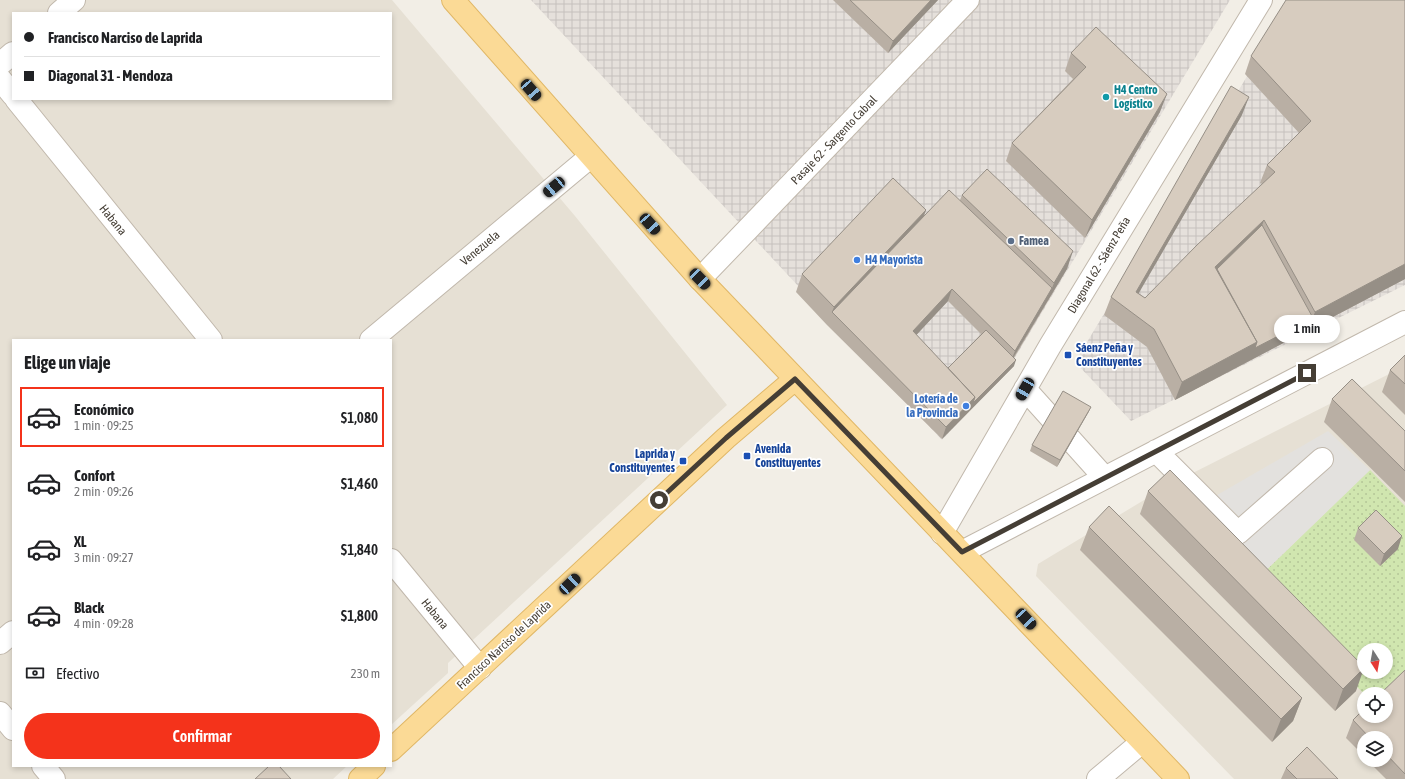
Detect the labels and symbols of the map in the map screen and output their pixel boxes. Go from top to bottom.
car [519,77,543,103]
place label: H4 Centro Logístico [1114,83,1158,111]
street label: Pasaje 62 - Sargento Cabral [788,92,881,187]
marker: H4 Centro Logístico [1101,92,1111,102]
car [541,175,567,199]
street label: Habana [96,202,130,238]
car [638,211,662,237]
street label: Diagonal 62 - Sáenz Peña [1065,214,1133,316]
street label: Venezuela [458,228,502,268]
place label: Famea [1019,234,1049,248]
marker: Famea [1006,236,1016,246]
place label: H4 Mayorista [865,253,923,267]
marker: H4 Mayorista [852,255,862,265]
car [687,266,713,292]
callout: 1 min [1274,315,1340,343]
place label: Sáenz Peña y Constituyentes [1076,341,1142,369]
marker: Sáenz Peña y Constituyentes [1063,350,1073,360]
route end [1298,364,1316,382]
car [1014,376,1036,402]
place label: Lotería de la Provincia [906,392,959,420]
marker: Lotería de la Provincia [961,401,971,411]
place label: Avenida Constituyentes [754,442,821,470]
place label: Laprida y Constituyentes [609,447,676,475]
marker: Avenida Constituyentes [742,451,752,461]
marker: Laprida y Constituyentes [678,456,688,466]
route start [650,491,668,509]
car [557,571,583,597]
street label: Habana [418,596,452,632]
street label: Francisco Narciso de Laprida [454,598,554,692]
car [1013,606,1039,632]
north arrow [1357,643,1393,679]

